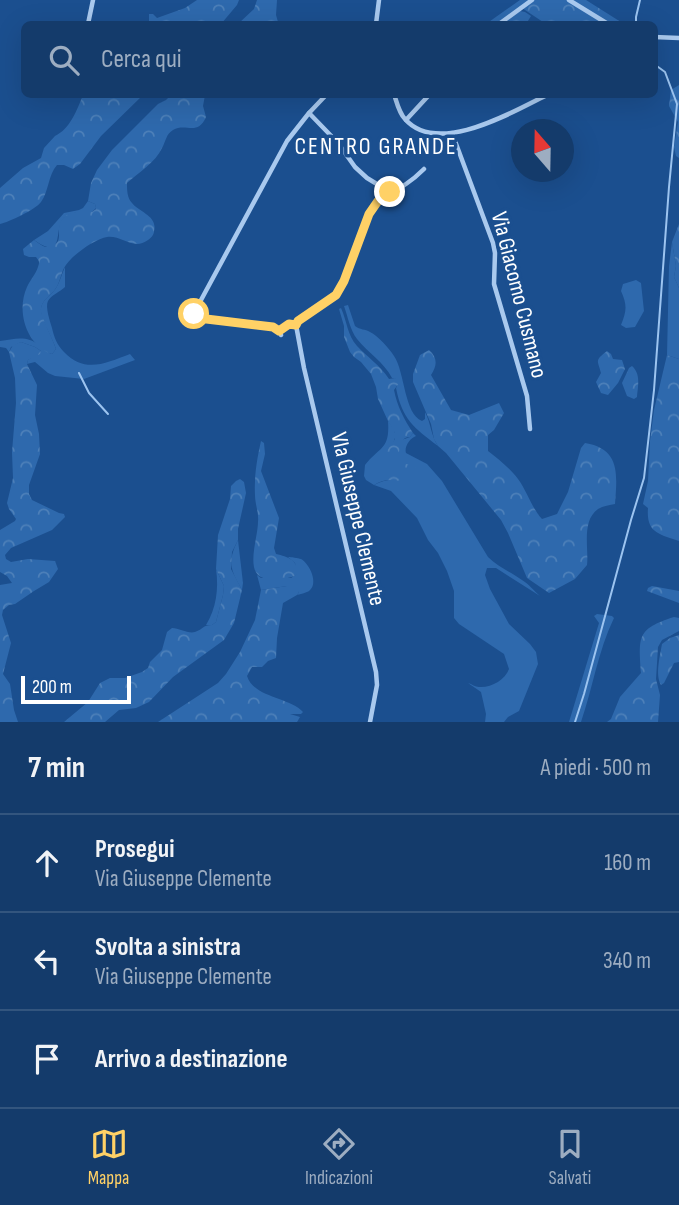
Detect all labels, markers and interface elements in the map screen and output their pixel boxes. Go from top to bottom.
search box [21,21,658,98]
icon: search [45,41,83,79]
text: Cerca qui [101,44,182,75]
north arrow [511,119,574,182]
district label: CENTRO GRANDE [294,132,458,161]
route end [374,176,405,207]
street label: Via Giacomo Cusmano [485,209,553,381]
route start [178,298,209,329]
street label: VIa Giuseppe Clemente [324,430,392,608]
scale bar [21,673,131,705]
text: 200 m [32,676,72,699]
text: 7 min [28,750,85,786]
text: A piedi · 500 m [541,754,651,782]
text: Prosegui [95,834,174,865]
icon: ahead [28,844,66,882]
text: 160 m [604,849,651,877]
text: Via Giuseppe Clemente [95,865,272,893]
text: Svolta a sinistra [95,932,241,963]
icon: left [28,942,66,980]
text: 340 m [603,947,651,975]
text: Via Giuseppe Clemente [95,963,272,991]
icon: arrive [28,1040,66,1078]
text: Arrivo a destinazione [95,1044,288,1075]
tab: Mappa [88,1125,129,1190]
tab: Indicazioni [305,1125,373,1190]
tab: Salvati [549,1125,591,1190]

